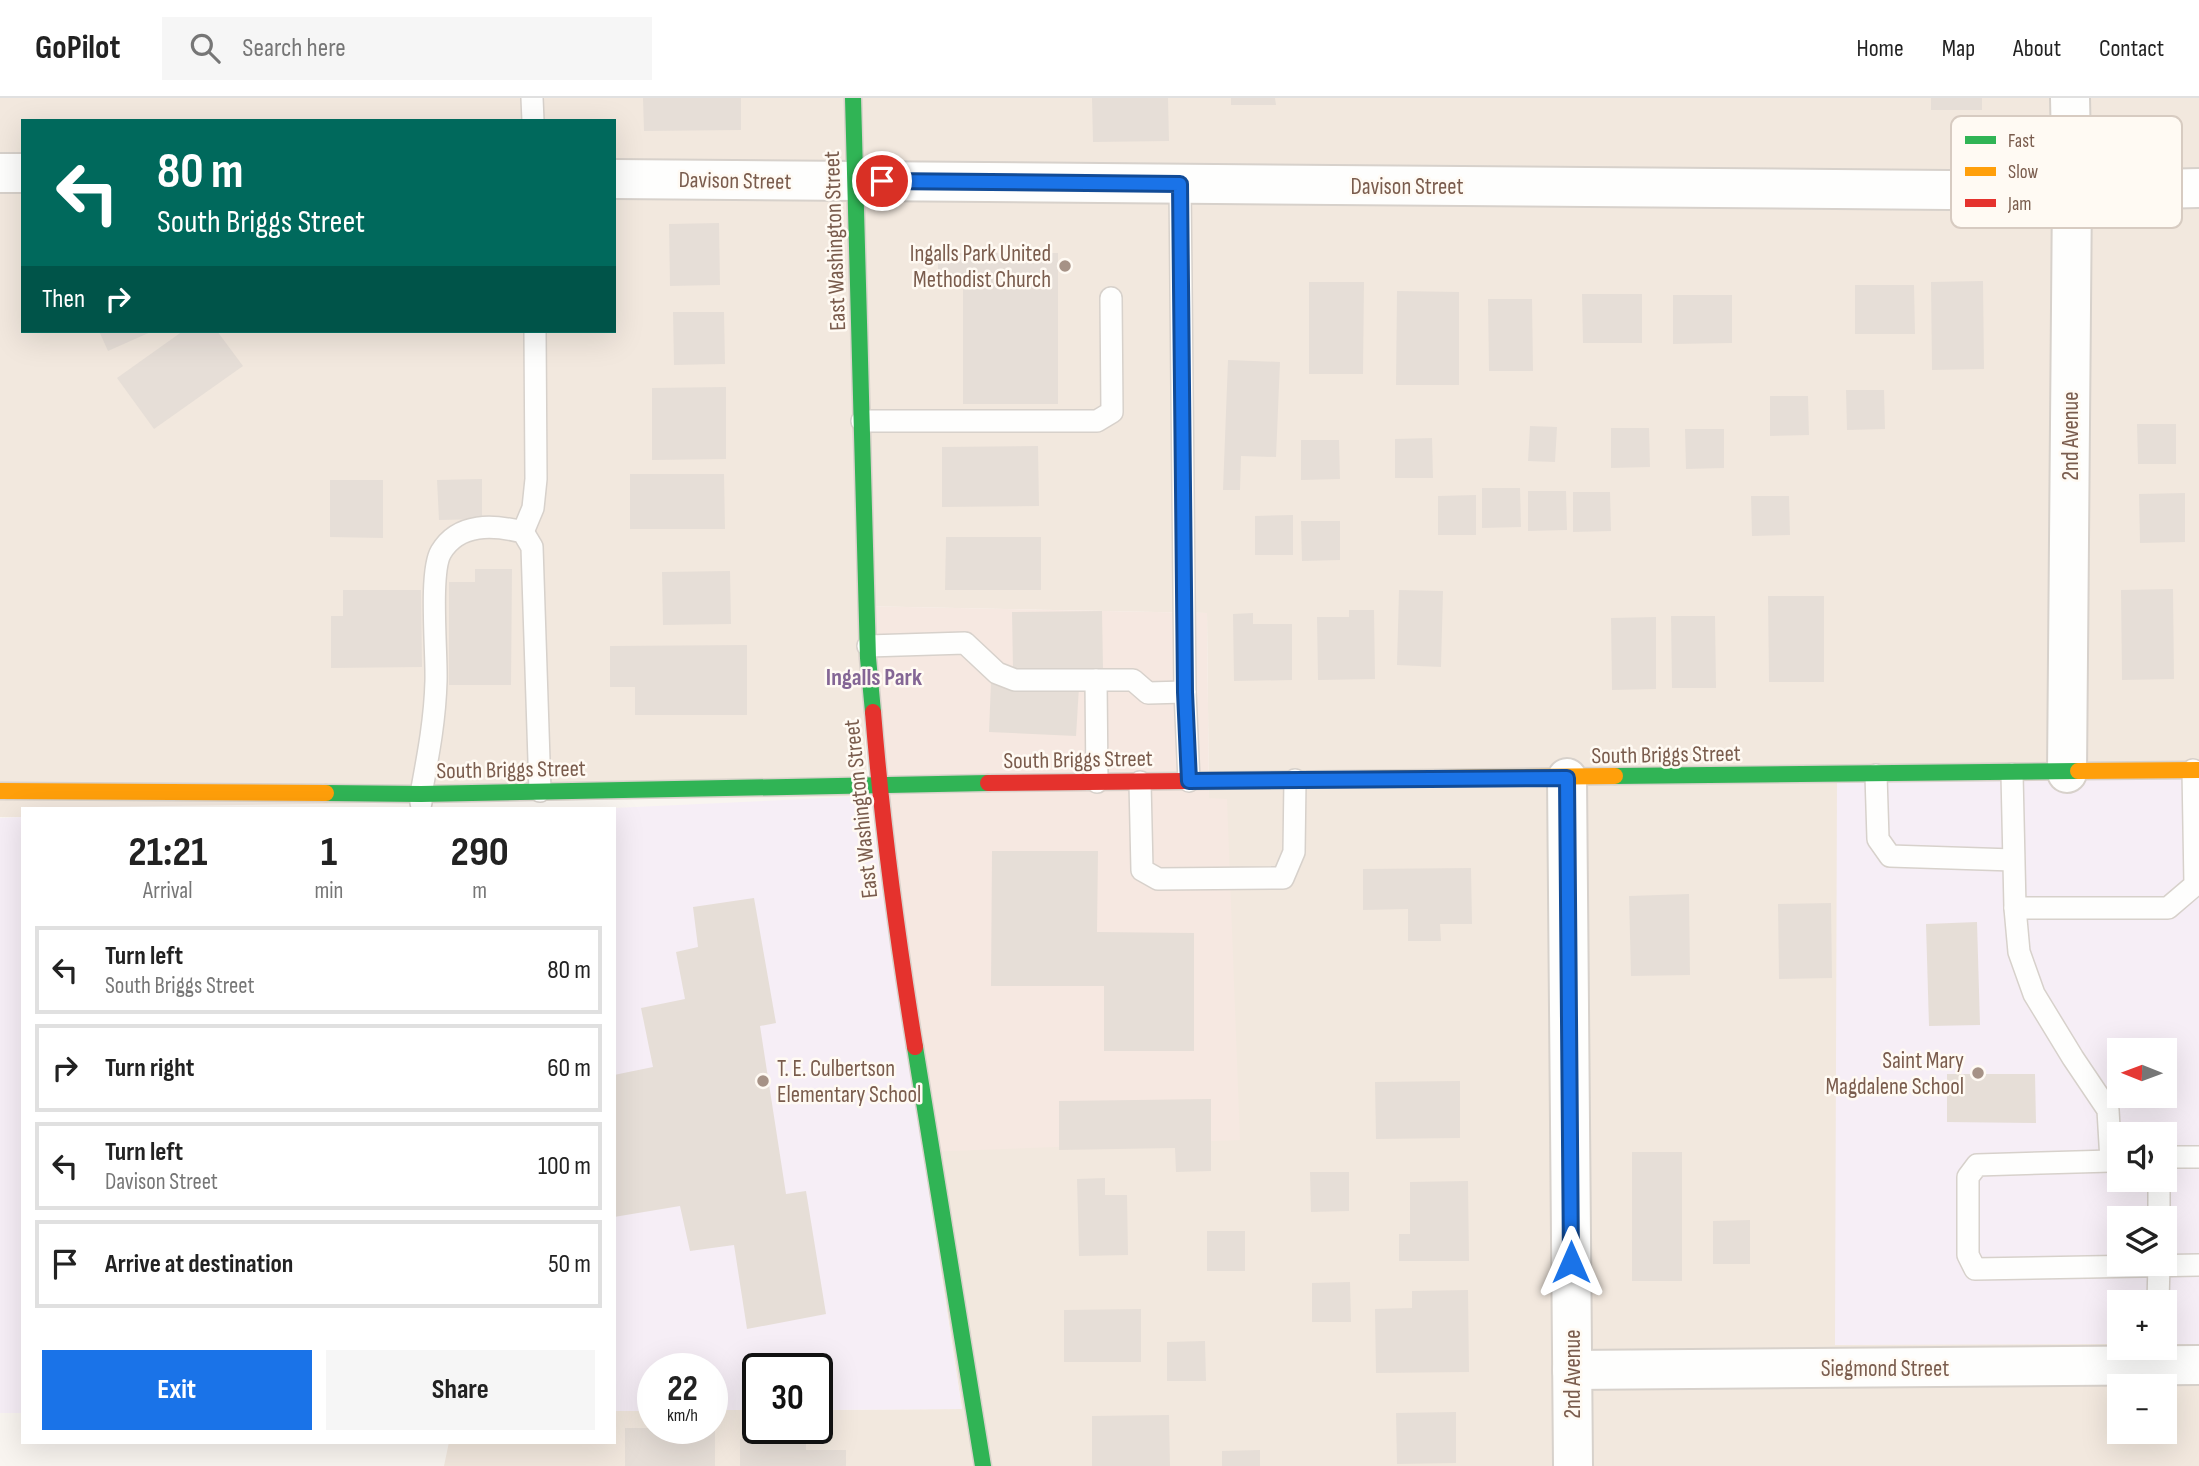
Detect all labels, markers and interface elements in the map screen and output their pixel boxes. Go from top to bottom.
search box [162,17,652,80]
text: GoPilot [35,28,120,68]
icon: search [186,29,224,67]
text: Search here [242,33,346,64]
text: Home [1856,34,1904,63]
text: Map [1942,34,1975,63]
text: About [2013,34,2061,63]
text: Contact [2099,34,2164,63]
legend [1951,116,2182,228]
text: Fast [2008,130,2035,153]
text: 80 m [157,143,244,202]
icon: left [42,147,133,238]
street label: East Washington Street [818,151,852,331]
pin [852,151,912,211]
text: Slow [2008,161,2038,184]
icon: arrive [863,162,901,200]
street label: Davison Street [678,166,792,196]
street label: Davison Street [1351,173,1463,201]
text: Jam [2007,193,2031,216]
text: South Briggs Street [157,203,365,242]
place label: Ingalls Park United Methodist Church [910,240,1051,294]
marker: Ingalls Park United Methodist Church [1057,258,1073,274]
icon: right [99,280,137,318]
text: Then [42,284,85,315]
street label: 2nd Avenue [2057,392,2085,480]
district label: Ingalls Park [826,663,922,692]
street label: East Washington Street [838,718,884,900]
street label: South Briggs Street [1591,740,1741,770]
street label: South Briggs Street [1003,745,1153,775]
street label: South Briggs Street [436,755,586,785]
text: 21:21 [128,827,207,878]
text: 1 [321,827,337,878]
text: 290 [451,827,509,878]
text: Arrival [143,877,192,905]
text: min [315,877,343,905]
text: m [472,877,487,905]
text: Turn left [105,941,183,972]
icon: left [46,951,84,989]
text: 80 m [547,955,591,986]
text: South Briggs Street [105,972,254,1000]
north arrow [2107,1038,2177,1108]
map controls [2107,1038,2177,1444]
place label: Saint Mary Magdalene School [1825,1047,1964,1101]
icon: right [46,1049,84,1087]
text: Turn right [105,1053,194,1084]
text: 60 m [547,1053,591,1084]
place label: T. E. Culbertson Elementary School [777,1055,921,1109]
marker: Saint Mary Magdalene School [1970,1065,1986,1081]
marker: T. E. Culbertson Elementary School [755,1073,771,1089]
button: sound [2107,1122,2177,1192]
text: Turn left [105,1137,183,1168]
icon: left [46,1147,84,1185]
text: 100 m [538,1151,591,1182]
text: Davison Street [105,1168,218,1196]
button: layers [2107,1206,2177,1276]
position arrow [1534,1225,1608,1299]
icon: arrive [46,1245,84,1283]
text: Arrive at destination [105,1249,293,1280]
text: 50 m [548,1249,591,1280]
button: + [2107,1290,2177,1360]
street label: 2nd Avenue [1559,1330,1587,1418]
button: Exit [42,1350,312,1430]
button: Share [326,1350,595,1430]
speed limit sign: 30 [742,1353,833,1444]
street label: Siegmond Street [1821,1355,1949,1383]
text: 22 [667,1368,698,1411]
button: − [2107,1374,2177,1444]
text: km/h [667,1405,698,1426]

